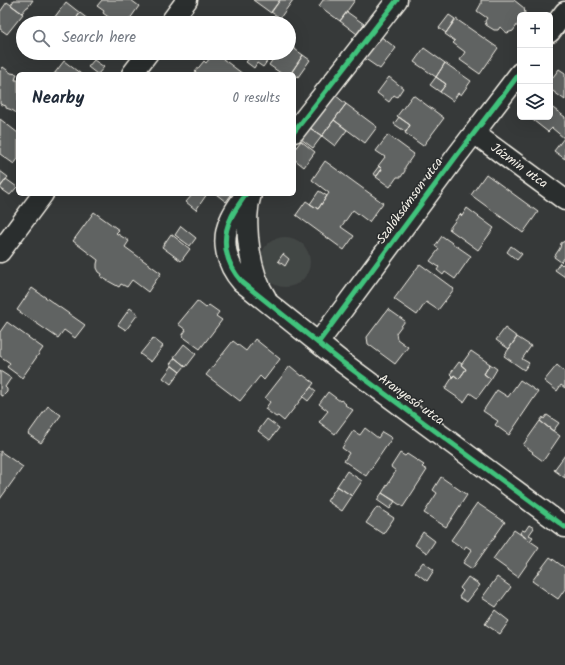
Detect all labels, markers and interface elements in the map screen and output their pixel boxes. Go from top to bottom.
map controls [517,12,553,120]
button: + [517,12,553,48]
search box [16,16,296,60]
text: Search here [62,26,136,50]
icon: search [30,27,52,49]
button: − [517,48,553,84]
button: layers [517,84,553,120]
text: Nearby [32,85,84,112]
text: 0 results [233,88,280,109]
street label: Jázmin utca [486,138,552,194]
street label: Szalóksámson utca [371,153,449,249]
street label: Aranyeső utca [374,369,448,431]

